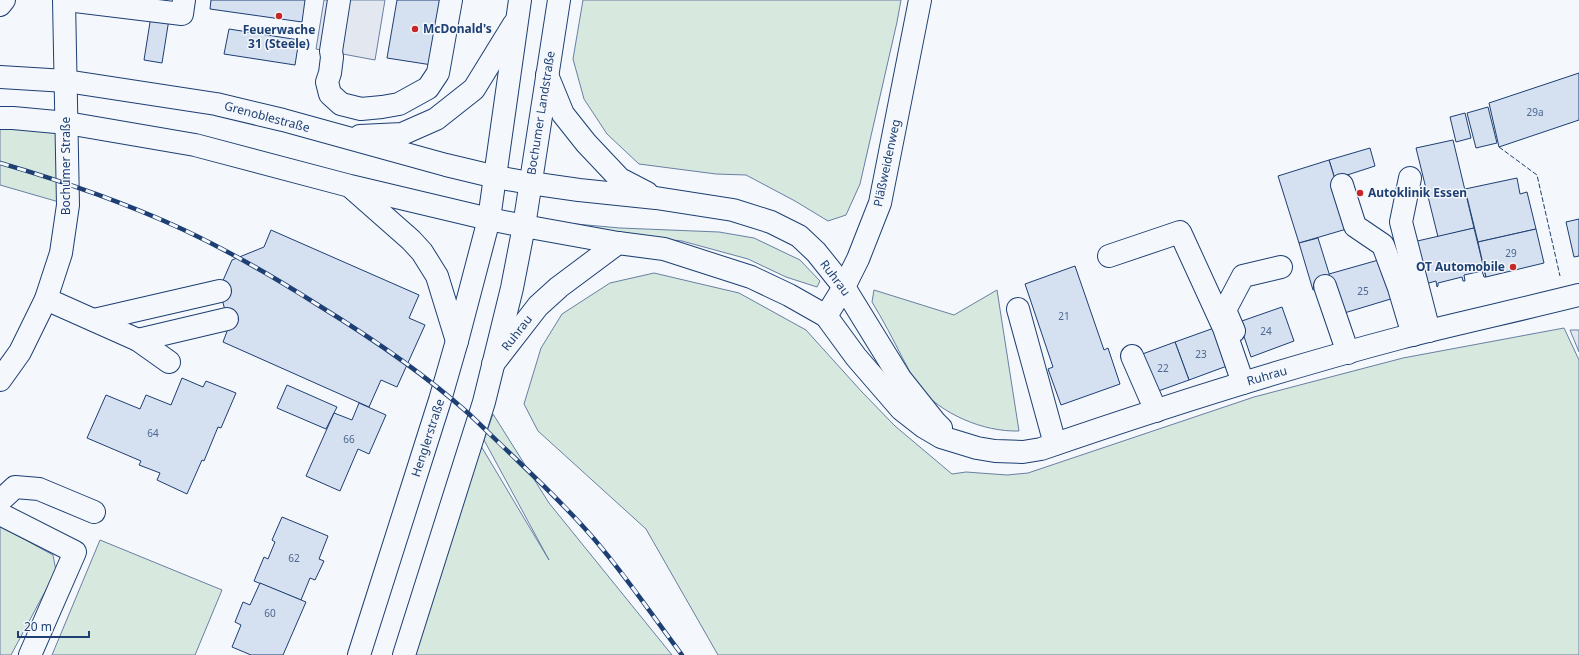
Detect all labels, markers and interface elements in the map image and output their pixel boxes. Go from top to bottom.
marker: Feuerwache 31 (Steele) [274,11,284,21]
place label: McDonald's [423,20,492,37]
place label: Feuerwache 31 (Steele) [243,21,315,52]
marker: McDonald's [410,24,420,34]
street label: Bochumer Landstraße [522,49,559,176]
street label: Grenoblestraße [222,97,312,136]
house number: 29a [1526,105,1544,119]
street label: Bochumer Straße [57,117,74,215]
street label: Pläßweidenweg [869,118,904,208]
place label: Autoklinik Essen [1368,184,1467,201]
marker: Autoklinik Essen [1355,188,1365,198]
house number: 29 [1505,246,1517,260]
street label: Ruhrau [816,256,855,299]
place label: OT Automobile [1416,258,1505,275]
marker: OT Automobile [1508,262,1518,272]
house number: 25 [1357,284,1369,298]
house number: 21 [1058,309,1070,323]
street label: Ruhrau [497,311,536,354]
house number: 24 [1260,324,1272,338]
house number: 23 [1195,347,1207,361]
house number: 22 [1157,361,1169,375]
street label: Ruhrau [1245,362,1289,389]
street label: Henglerstraße [407,396,448,479]
house number: 64 [147,426,159,440]
house number: 66 [343,432,355,446]
house number: 62 [288,551,300,565]
house number: 60 [264,606,276,620]
scale bar [18,613,89,639]
text: 20 m [24,618,52,635]

